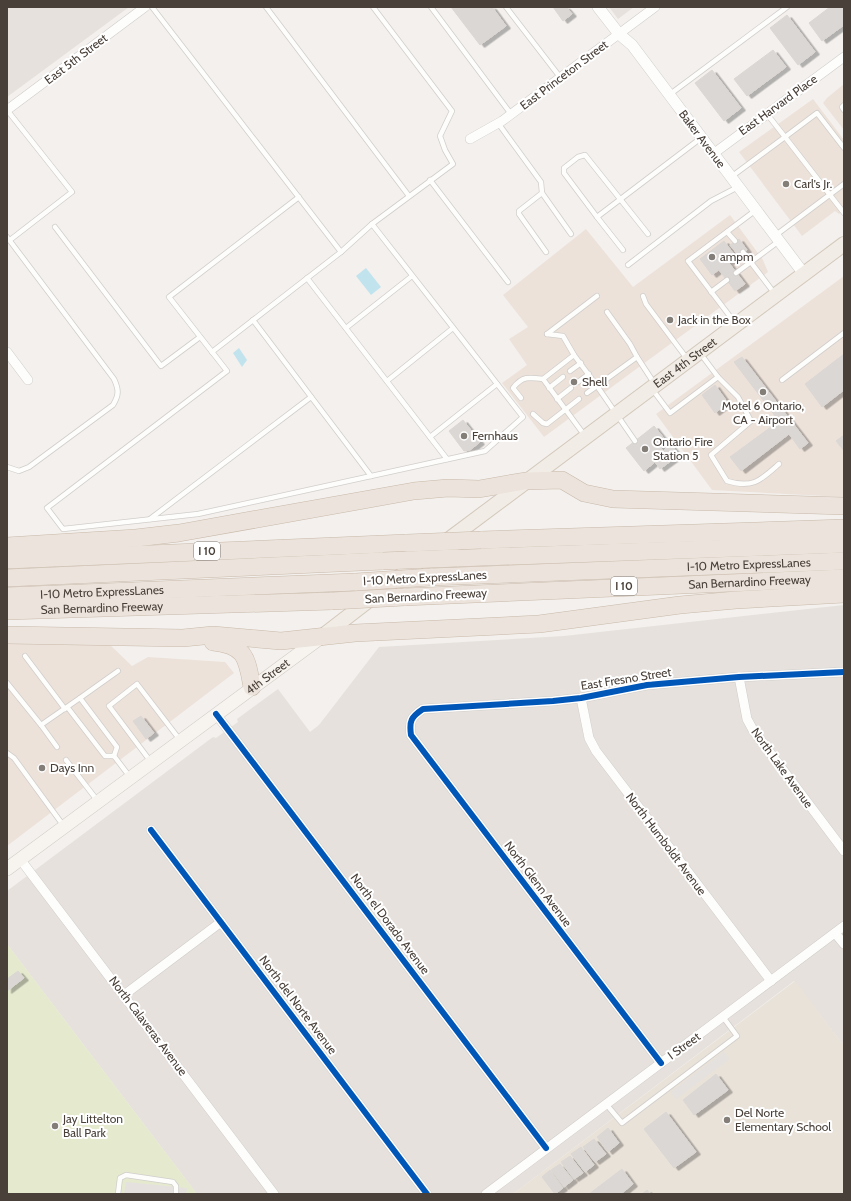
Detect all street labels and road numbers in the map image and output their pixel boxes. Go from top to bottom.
street label: East 5th Street [41,30,110,87]
street label: East Princeton Street [517,37,611,113]
street label: East Harvard Place [735,71,820,138]
street label: Baker Avenue [676,107,729,171]
street label: East 4th Street [650,334,719,391]
road number: I 10 [194,542,220,560]
street label: I-10 Metro ExpressLanes [686,554,811,574]
street label: I-10 Metro ExpressLanes [363,567,487,588]
street label: San Bernardino Freeway [688,571,811,592]
road number: I 10 [611,577,637,595]
street label: I-10 Metro ExpressLanes [40,582,164,602]
street label: San Bernardino Freeway [364,585,488,606]
street label: San Bernardino Freeway [40,598,163,617]
street label: 4th Street [242,655,292,697]
street label: East Fresno Street [580,664,672,693]
street label: North Lake Avenue [748,725,817,811]
street label: North Humboldt Avenue [623,789,710,898]
street label: North Glenn Avenue [501,838,575,929]
street label: North el Dorado Avenue [348,870,433,977]
street label: North del Norte Avenue [256,952,340,1057]
street label: North Calaveras Avenue [106,973,191,1078]
street label: I Street [664,1029,703,1062]

